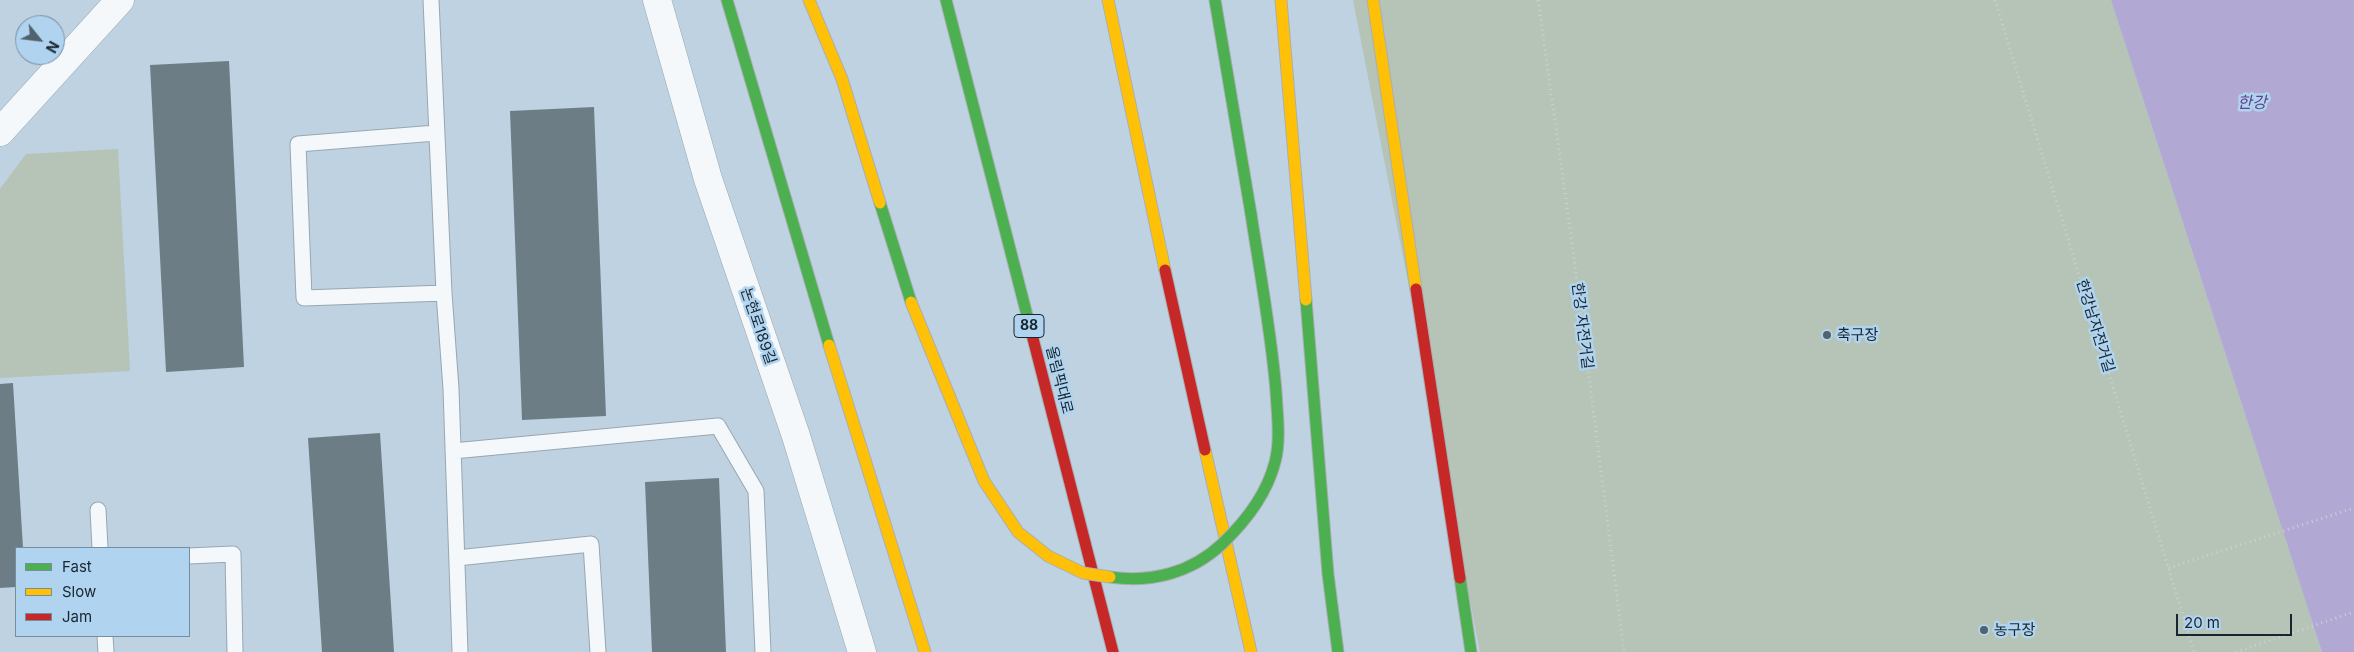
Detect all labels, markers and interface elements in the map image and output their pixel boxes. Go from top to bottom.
north arrow [15,15,65,65]
text: N [43,38,63,56]
water label: 한강 [2237,93,2267,113]
street label: 한강남자전거길 [2072,277,2118,375]
street label: 한강 자전거길 [1568,282,1596,370]
street label: 논현로189길 [736,285,780,367]
road number: 88 [1014,314,1044,338]
place label: 축구장 [1837,326,1878,344]
marker: 축구장 [1821,329,1833,341]
street label: 올림픽대로 [1042,344,1076,416]
legend [15,547,190,637]
text: Fast [62,557,92,576]
text: Slow [62,582,96,601]
scale bar [2179,604,2295,636]
text: Jam [62,607,92,626]
text: 20 m [2184,613,2220,632]
place label: 농구장 [1994,621,2035,639]
marker: 농구장 [1978,624,1990,636]

